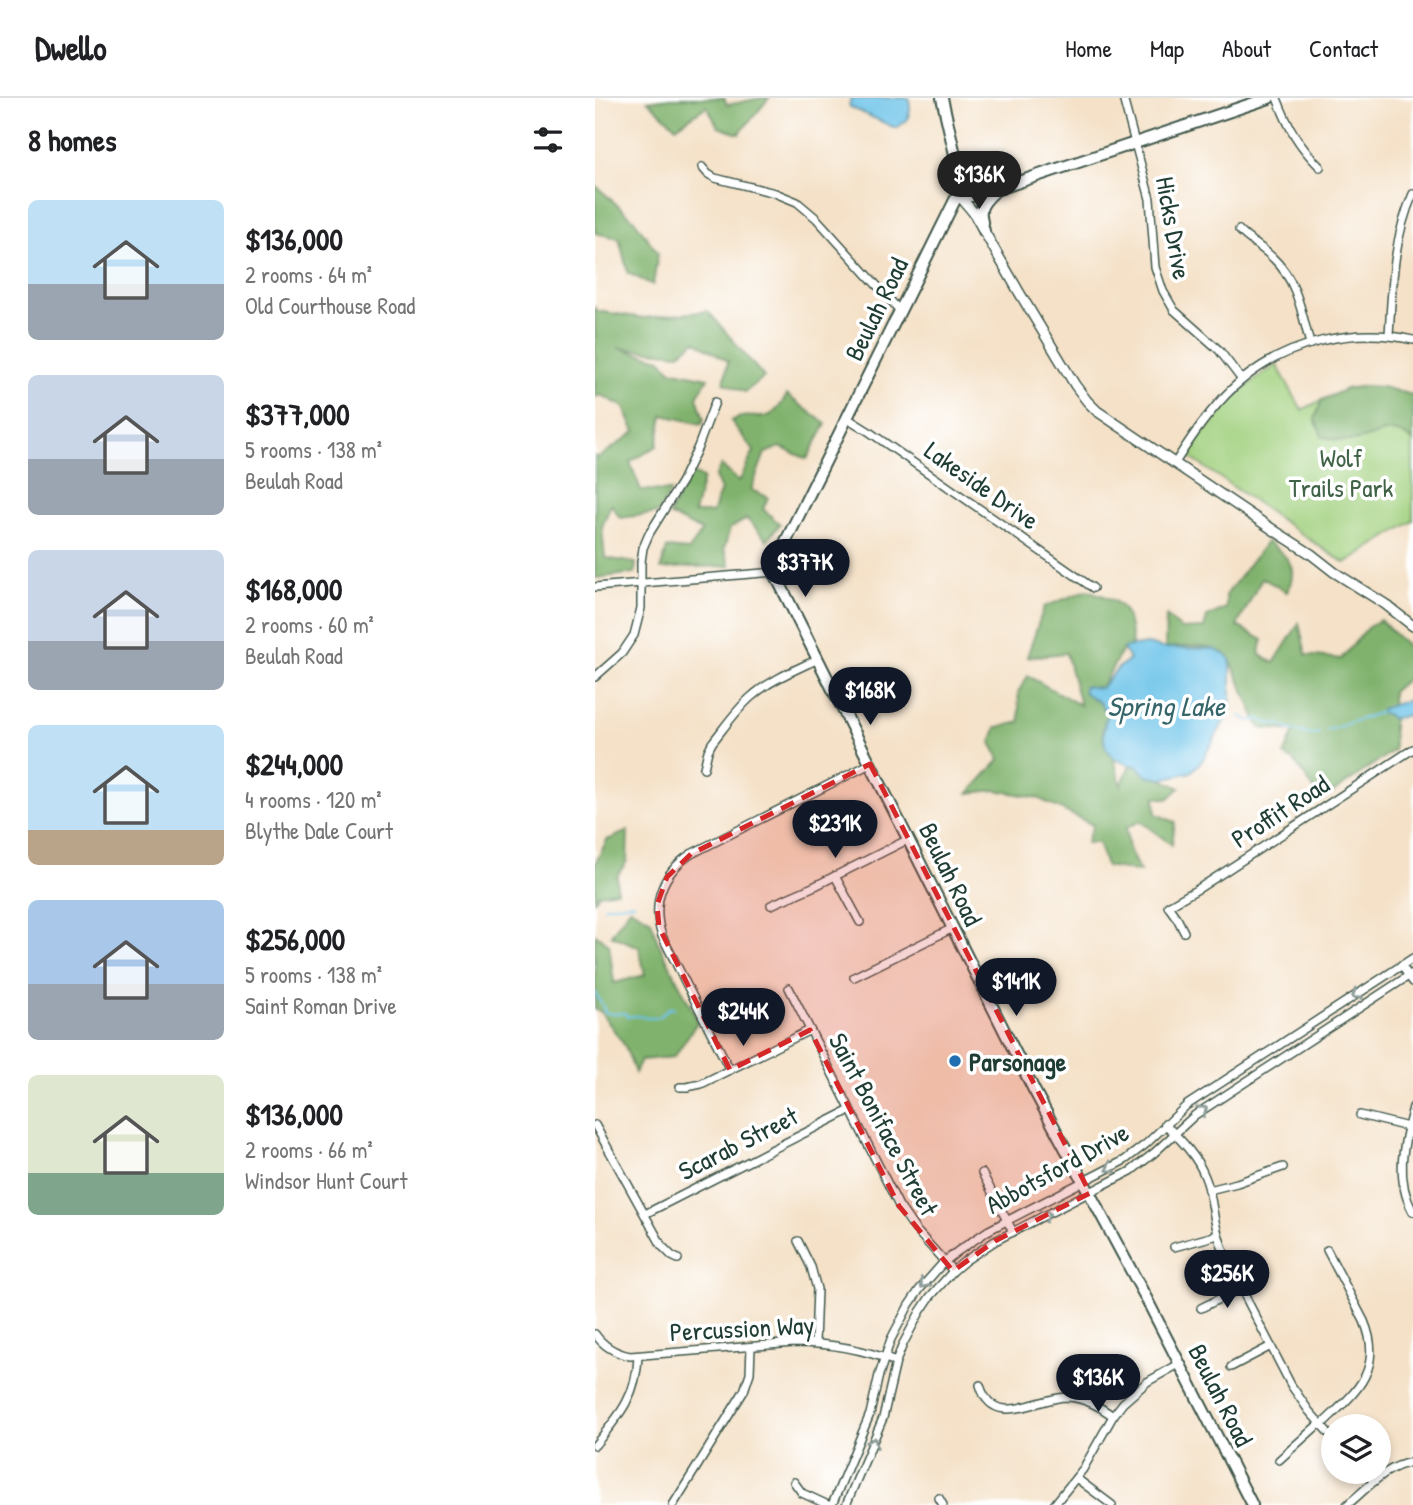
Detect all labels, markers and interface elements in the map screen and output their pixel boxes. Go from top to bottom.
text: Dwello [35,26,107,70]
text: Home [1065,32,1112,64]
text: Map [1150,32,1184,64]
text: About [1222,32,1271,64]
text: Contact [1309,32,1378,64]
text: 8 homes [28,120,116,160]
icon: filters [529,121,567,159]
pin: $136K [930,152,1028,211]
text: $136K [953,158,1005,189]
street label: Hicks Drive [1148,174,1200,282]
text: $136,000 [245,219,343,259]
icon: home [84,228,168,312]
street label: Beulah Road [836,252,916,366]
text: 2 rooms · 64 m² [245,259,372,290]
text: Old Courthouse Road [245,290,415,321]
text: $377,000 [245,394,350,434]
icon: home [84,403,168,487]
street label: Lakeside Drive [918,433,1046,537]
text: 5 rooms · 138 m² [245,434,382,465]
park label: Wolf Trails Park [1289,440,1394,505]
text: Beulah Road [245,465,343,496]
pin: $377K [756,540,854,599]
text: $377K [777,546,833,577]
text: $168,000 [245,569,342,609]
icon: home [84,578,168,662]
text: 2 rooms · 60 m² [245,609,374,640]
text: Beulah Road [245,640,343,671]
pin: $168K [821,668,919,727]
text: $168K [844,674,896,705]
water label: Spring Lake [1107,687,1227,725]
text: $244,000 [245,744,343,784]
icon: home [84,753,168,837]
street label: Proffit Road [1224,766,1336,856]
text: 4 rooms · 120 m² [245,784,382,815]
pin: $231K [786,800,884,860]
text: $231K [808,807,862,838]
text: Blythe Dale Court [245,815,393,846]
street label: Beulah Road [911,817,991,931]
text: $256,000 [245,919,345,959]
icon: home [84,928,168,1012]
pin: $141K [967,958,1065,1018]
text: 5 rooms · 138 m² [245,959,382,990]
text: $141K [991,965,1041,996]
one-way arrow [1350,987,1363,1000]
pin: $244K [694,988,792,1048]
text: Saint Roman Drive [245,990,397,1021]
text: $244K [717,995,769,1026]
street label: Saint Boniface Street [821,1026,947,1222]
place label: Parsonage [969,1044,1067,1080]
marker: Parsonage [947,1053,963,1069]
text: $136,000 [245,1094,343,1134]
street label: Scarab Street [672,1098,805,1188]
icon: home [84,1103,168,1187]
one-way arrow [1195,1105,1208,1118]
street label: Abbotsford Drive [979,1114,1135,1222]
text: 2 rooms · 66 m² [245,1134,373,1165]
one-way arrow [1105,1159,1117,1173]
text: Windsor Hunt Court [245,1165,407,1196]
one-way arrow [1039,1210,1051,1224]
pin: $256K [1178,1250,1276,1310]
text: $256K [1200,1257,1254,1288]
one-way arrow [920,1277,933,1289]
street label: Percussion Way [669,1307,815,1349]
street label: Beulah Road [1180,1338,1262,1452]
pin: $136K [1049,1354,1147,1414]
text: $136K [1072,1361,1124,1392]
map controls [1321,1414,1391,1484]
button: layers [1321,1414,1391,1484]
one-way arrow [865,1437,879,1449]

